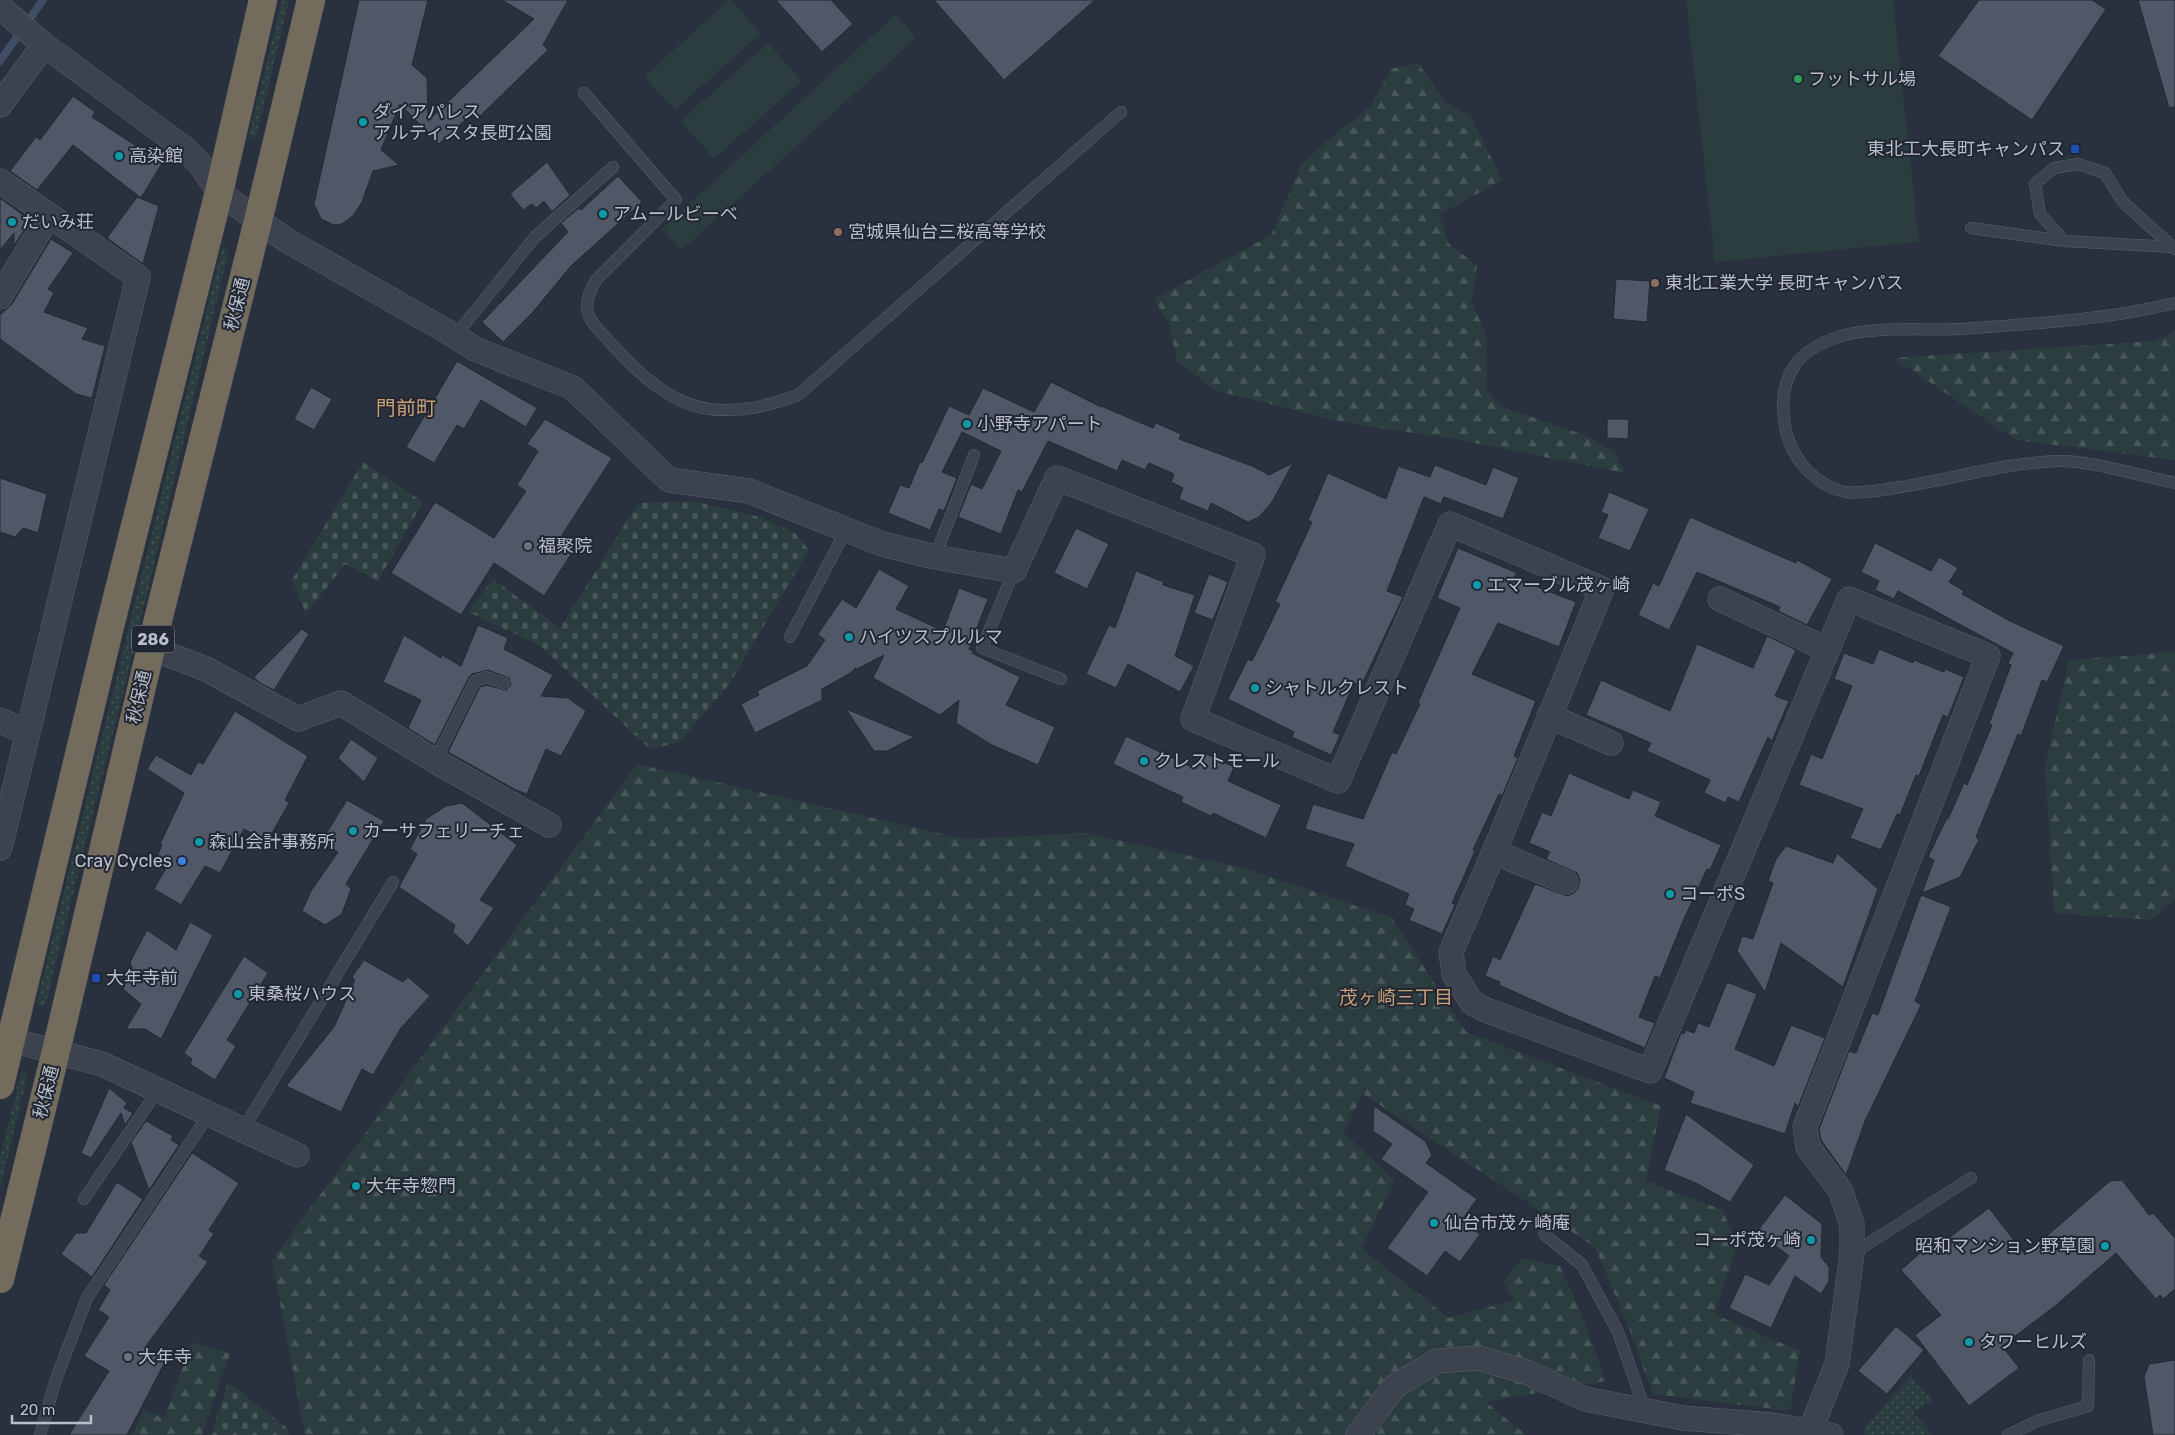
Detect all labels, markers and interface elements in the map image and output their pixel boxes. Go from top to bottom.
place label: フットサル場 [1808,68,1916,90]
marker: フットサル場 [1792,73,1804,85]
place label: ダイアパレス アルティスタ長町公園 [373,101,552,144]
marker: ダイアパレス アルティスタ長町公園 [357,116,369,128]
place label: 東北工大長町キャンパス [1867,138,2065,160]
marker: 東北工大長町キャンパス [2069,143,2081,155]
place label: 高染館 [129,145,183,167]
marker: 高染館 [113,150,125,162]
place label: アムールビーベ [613,203,738,225]
marker: アムールビーベ [597,208,609,220]
place label: だいみ荘 [22,211,94,233]
marker: だいみ荘 [6,216,18,228]
place label: 宮城県仙台三桜高等学校 [848,221,1046,243]
marker: 宮城県仙台三桜高等学校 [832,226,844,238]
place label: 東北工業大学 長町キャンパス [1665,272,1903,294]
street label: 秋保通 [220,275,254,333]
marker: 東北工業大学 長町キャンパス [1649,277,1661,289]
district label: 門前町 [376,396,436,420]
place label: 小野寺アパート [977,413,1103,435]
marker: 小野寺アパート [961,418,973,430]
place label: 福聚院 [538,535,592,557]
marker: 福聚院 [522,540,534,552]
place label: エマーブル茂ヶ崎 [1487,574,1630,596]
marker: エマーブル茂ヶ崎 [1471,579,1483,591]
road number: 286 [132,626,174,652]
place label: ハイツスプルルマ [859,626,1003,648]
marker: ハイツスプルルマ [843,631,855,643]
street label: 秋保通 [122,668,156,726]
place label: シャトルクレスト [1265,677,1409,699]
marker: シャトルクレスト [1249,682,1261,694]
place label: クレストモール [1154,750,1280,772]
marker: クレストモール [1138,755,1150,767]
place label: カーサフェリーチェ [363,820,525,842]
marker: カーサフェリーチェ [347,825,359,837]
place label: 森山会計事務所 [209,831,335,853]
marker: 森山会計事務所 [193,836,205,848]
place label: Cray Cycles [75,850,172,872]
marker: Cray Cycles [176,855,188,867]
place label: コーポS [1680,883,1745,905]
marker: コーポS [1664,888,1676,900]
place label: 大年寺前 [106,967,178,989]
marker: 大年寺前 [90,972,102,984]
place label: 東桑桜ハウス [248,983,356,1005]
district label: 茂ヶ崎三丁目 [1339,986,1453,1009]
marker: 東桑桜ハウス [232,988,244,1000]
street label: 秋保通 [29,1063,63,1121]
place label: 大年寺惣門 [366,1175,456,1197]
marker: 大年寺惣門 [350,1180,362,1192]
place label: 仙台市茂ヶ崎庵 [1444,1212,1570,1234]
marker: 仙台市茂ヶ崎庵 [1428,1217,1440,1229]
place label: コーポ茂ヶ崎 [1693,1229,1801,1251]
marker: コーポ茂ヶ崎 [1805,1234,1817,1246]
place label: 昭和マンション野草園 [1915,1235,2095,1257]
marker: 昭和マンション野草園 [2099,1240,2111,1252]
place label: タワーヒルズ [1979,1331,2087,1353]
marker: タワーヒルズ [1963,1336,1975,1348]
place label: 大年寺 [138,1346,192,1368]
marker: 大年寺 [122,1351,134,1363]
scale bar [12,1392,91,1424]
text: 20 m [20,1401,55,1419]

